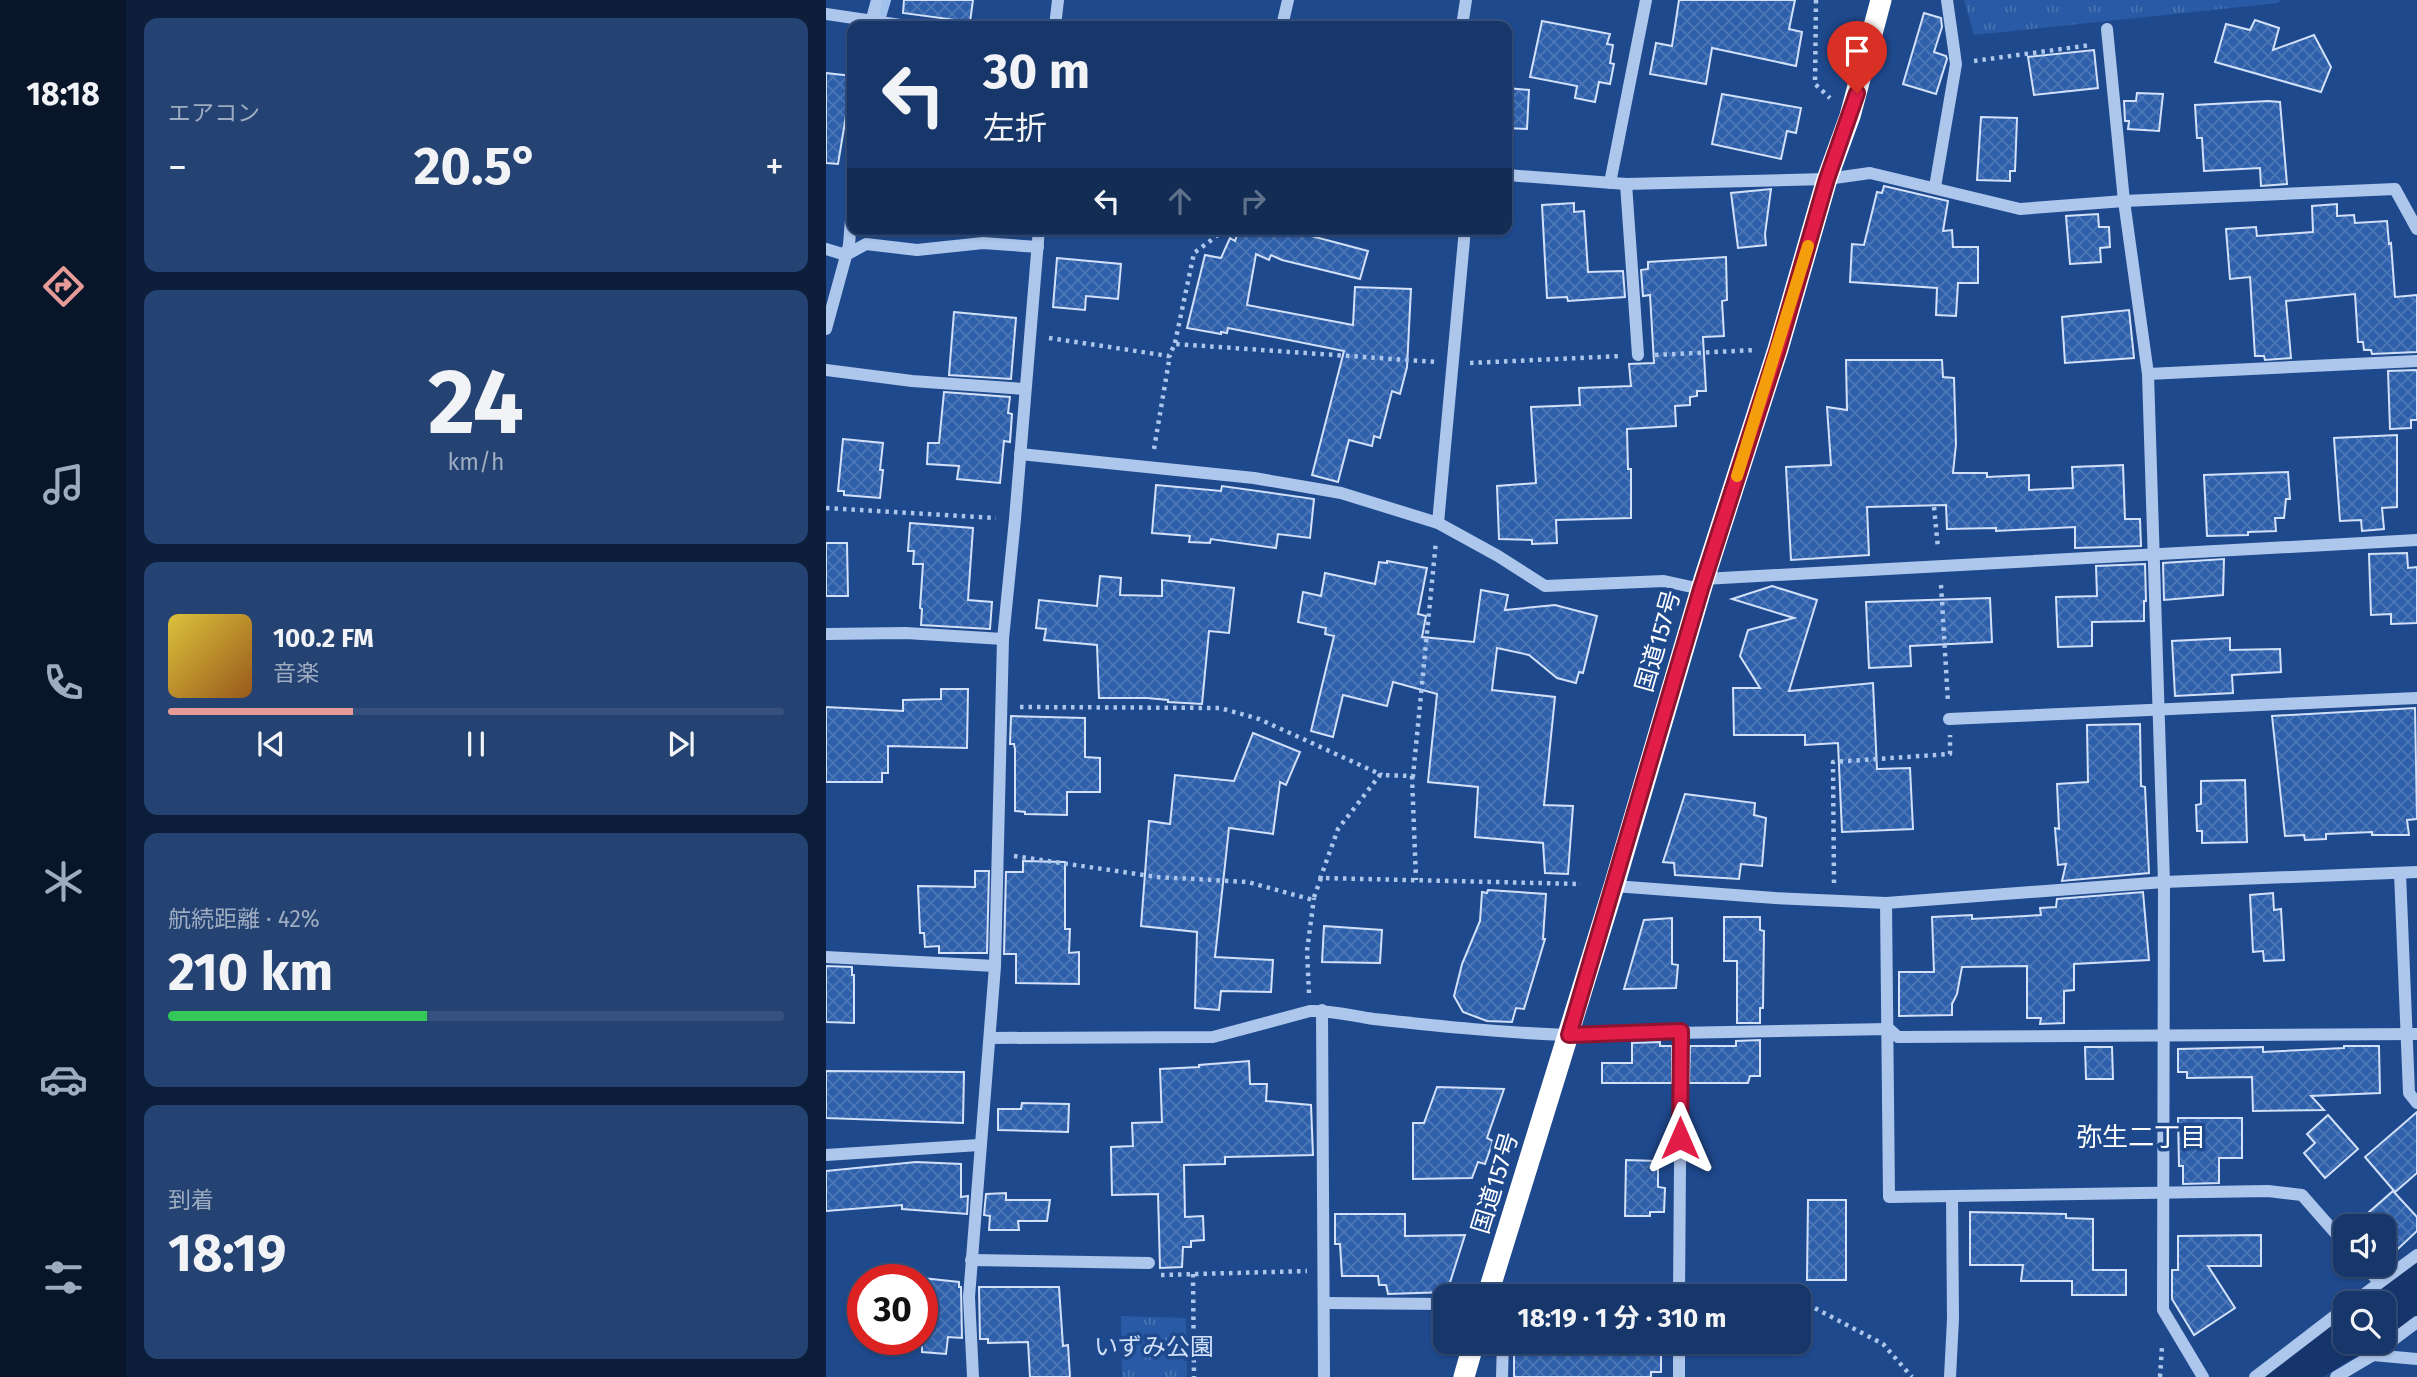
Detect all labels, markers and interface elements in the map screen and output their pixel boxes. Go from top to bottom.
pin [1827,21,1887,93]
icon: arrive [1838,32,1876,70]
text: 30 m [983,42,1090,101]
icon: left [868,49,959,140]
text: 18:18 [26,75,100,113]
text: エアコン [168,99,260,127]
text: 左折 [983,109,1047,147]
text: 20.5° [414,135,538,198]
text: − [168,144,187,190]
text: + [765,144,784,190]
icon: left [1088,182,1126,220]
icon: ahead [1161,182,1199,220]
icon: right [1234,182,1272,220]
icon: directions [39,262,88,311]
text: 24 [428,348,524,457]
text: km/h [448,448,504,476]
icon: music [39,460,88,509]
street label: 国道157号 [1630,587,1686,695]
text: 100.2 FM [273,623,374,654]
icon: phone [39,658,88,707]
text: 音楽 [273,659,319,687]
icon: previous [252,725,290,763]
icon: pause [457,725,495,763]
icon: next [662,725,700,763]
icon: climate [39,857,88,906]
text: 航続距離 · 42% [168,905,320,933]
text: 210 km [168,941,333,1004]
icon: car [39,1055,88,1104]
position arrow [1643,1101,1717,1175]
district label: 弥生二丁目 [2076,1122,2206,1153]
street label: 国道157号 [1466,1129,1524,1237]
text: 到着 [168,1186,214,1214]
map controls [2333,1214,2396,1354]
button: sound [2333,1214,2396,1277]
text: 18:19 [168,1222,286,1285]
icon: filters [39,1253,88,1302]
speed limit sign: 30 [847,1264,938,1355]
button: search [2333,1291,2396,1354]
text: 18:19 · 1 分 · 310 m [1518,1303,1726,1334]
park label: いずみ公園 [1094,1333,1214,1361]

